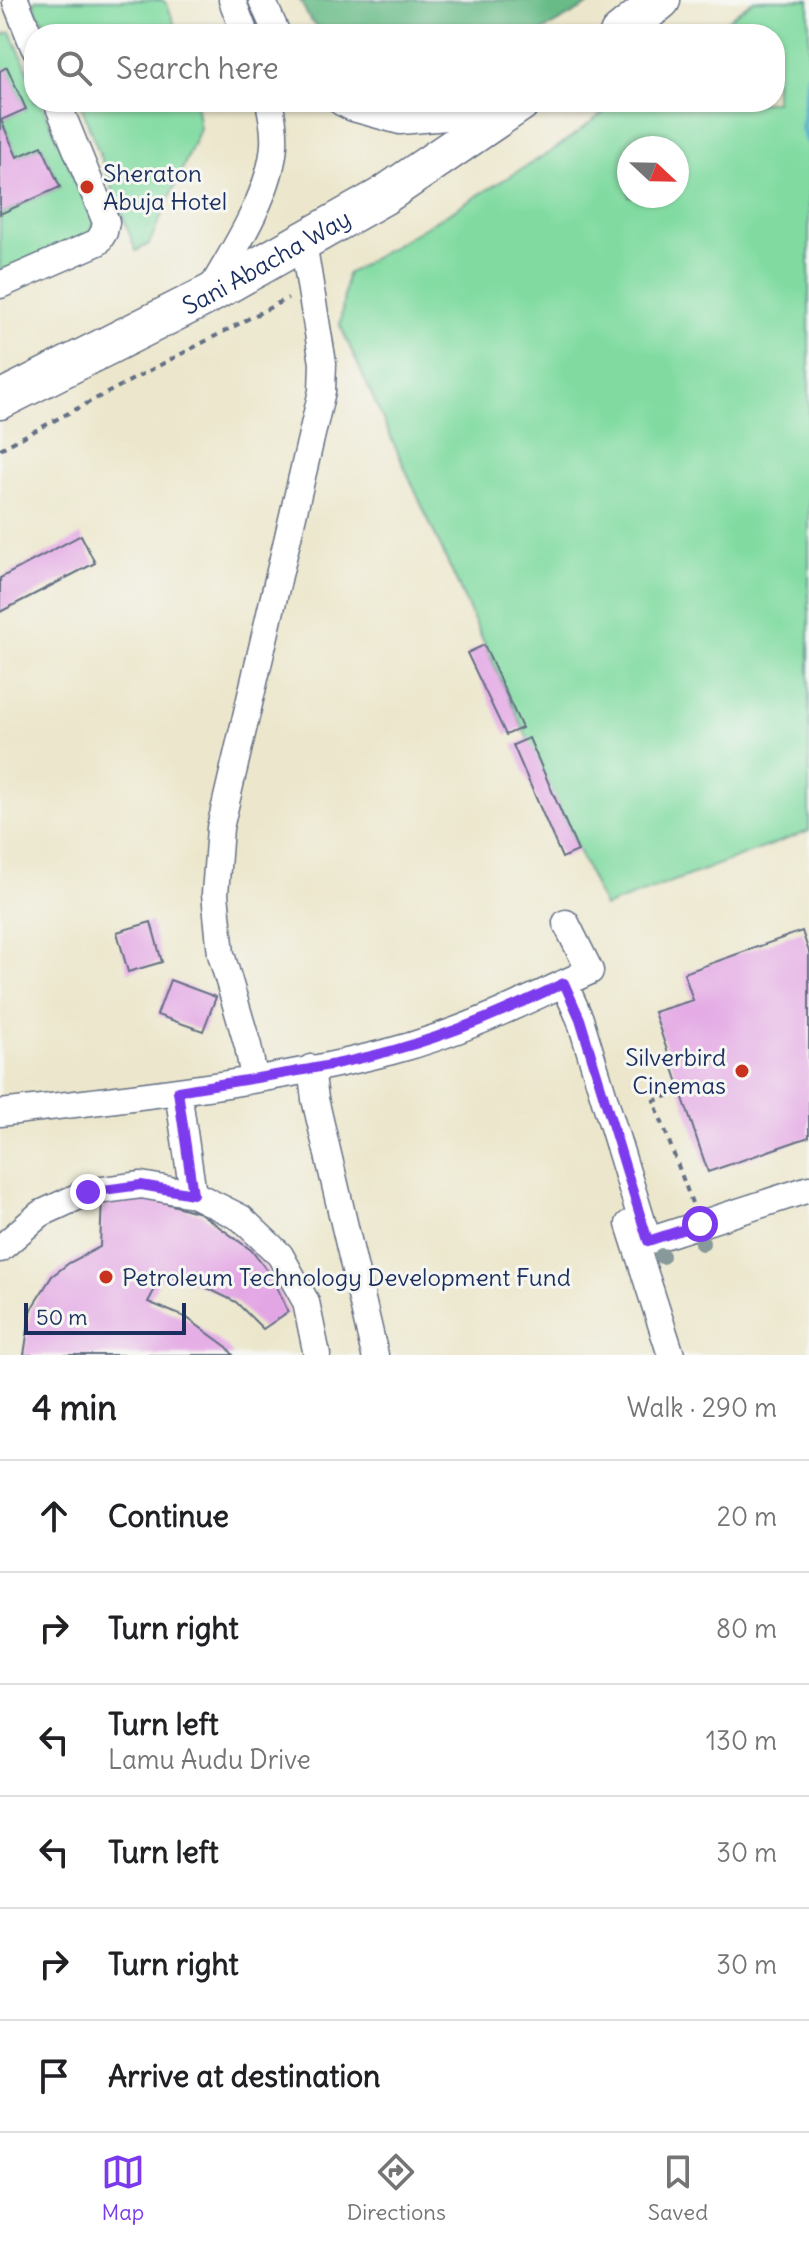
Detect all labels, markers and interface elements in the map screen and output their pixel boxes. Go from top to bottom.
search box [24,24,785,112]
icon: search [52,46,96,90]
text: Search here [116,49,279,87]
north arrow [617,136,689,208]
place label: Sheraton Abuja Hotel [103,158,227,216]
marker: Sheraton Abuja Hotel [78,178,96,196]
street label: Sani Abacha Way [177,203,356,321]
place label: Silverbird Cinemas [625,1042,726,1100]
marker: Silverbird Cinemas [733,1062,751,1080]
route end [70,1174,106,1210]
route start [682,1206,718,1242]
place label: Petroleum Technology Development Fund [122,1262,571,1292]
marker: Petroleum Technology Development Fund [97,1268,115,1286]
scale bar [24,1299,186,1335]
text: 50 m [36,1303,88,1331]
text: 4 min [32,1386,117,1429]
text: Walk · 290 m [627,1391,777,1424]
icon: ahead [32,1494,76,1538]
text: Continue [108,1497,229,1535]
text: 20 m [717,1500,777,1533]
icon: right [32,1606,76,1650]
text: Turn right [108,1609,239,1647]
text: 80 m [716,1612,777,1645]
text: Turn left [108,1705,219,1743]
icon: left [32,1718,76,1762]
text: 130 m [706,1724,777,1757]
text: Lamu Audu Drive [108,1743,311,1776]
icon: left [32,1830,76,1874]
text: Turn left [108,1833,219,1871]
text: 30 m [716,1836,777,1869]
icon: right [32,1942,76,1986]
text: Turn right [108,1945,239,1983]
text: 30 m [716,1948,777,1981]
icon: arrive [32,2054,76,2098]
text: Arrive at destination [108,2057,380,2095]
tab: Map [101,2150,145,2226]
tab: Directions [347,2150,446,2226]
tab: Saved [648,2150,708,2226]

